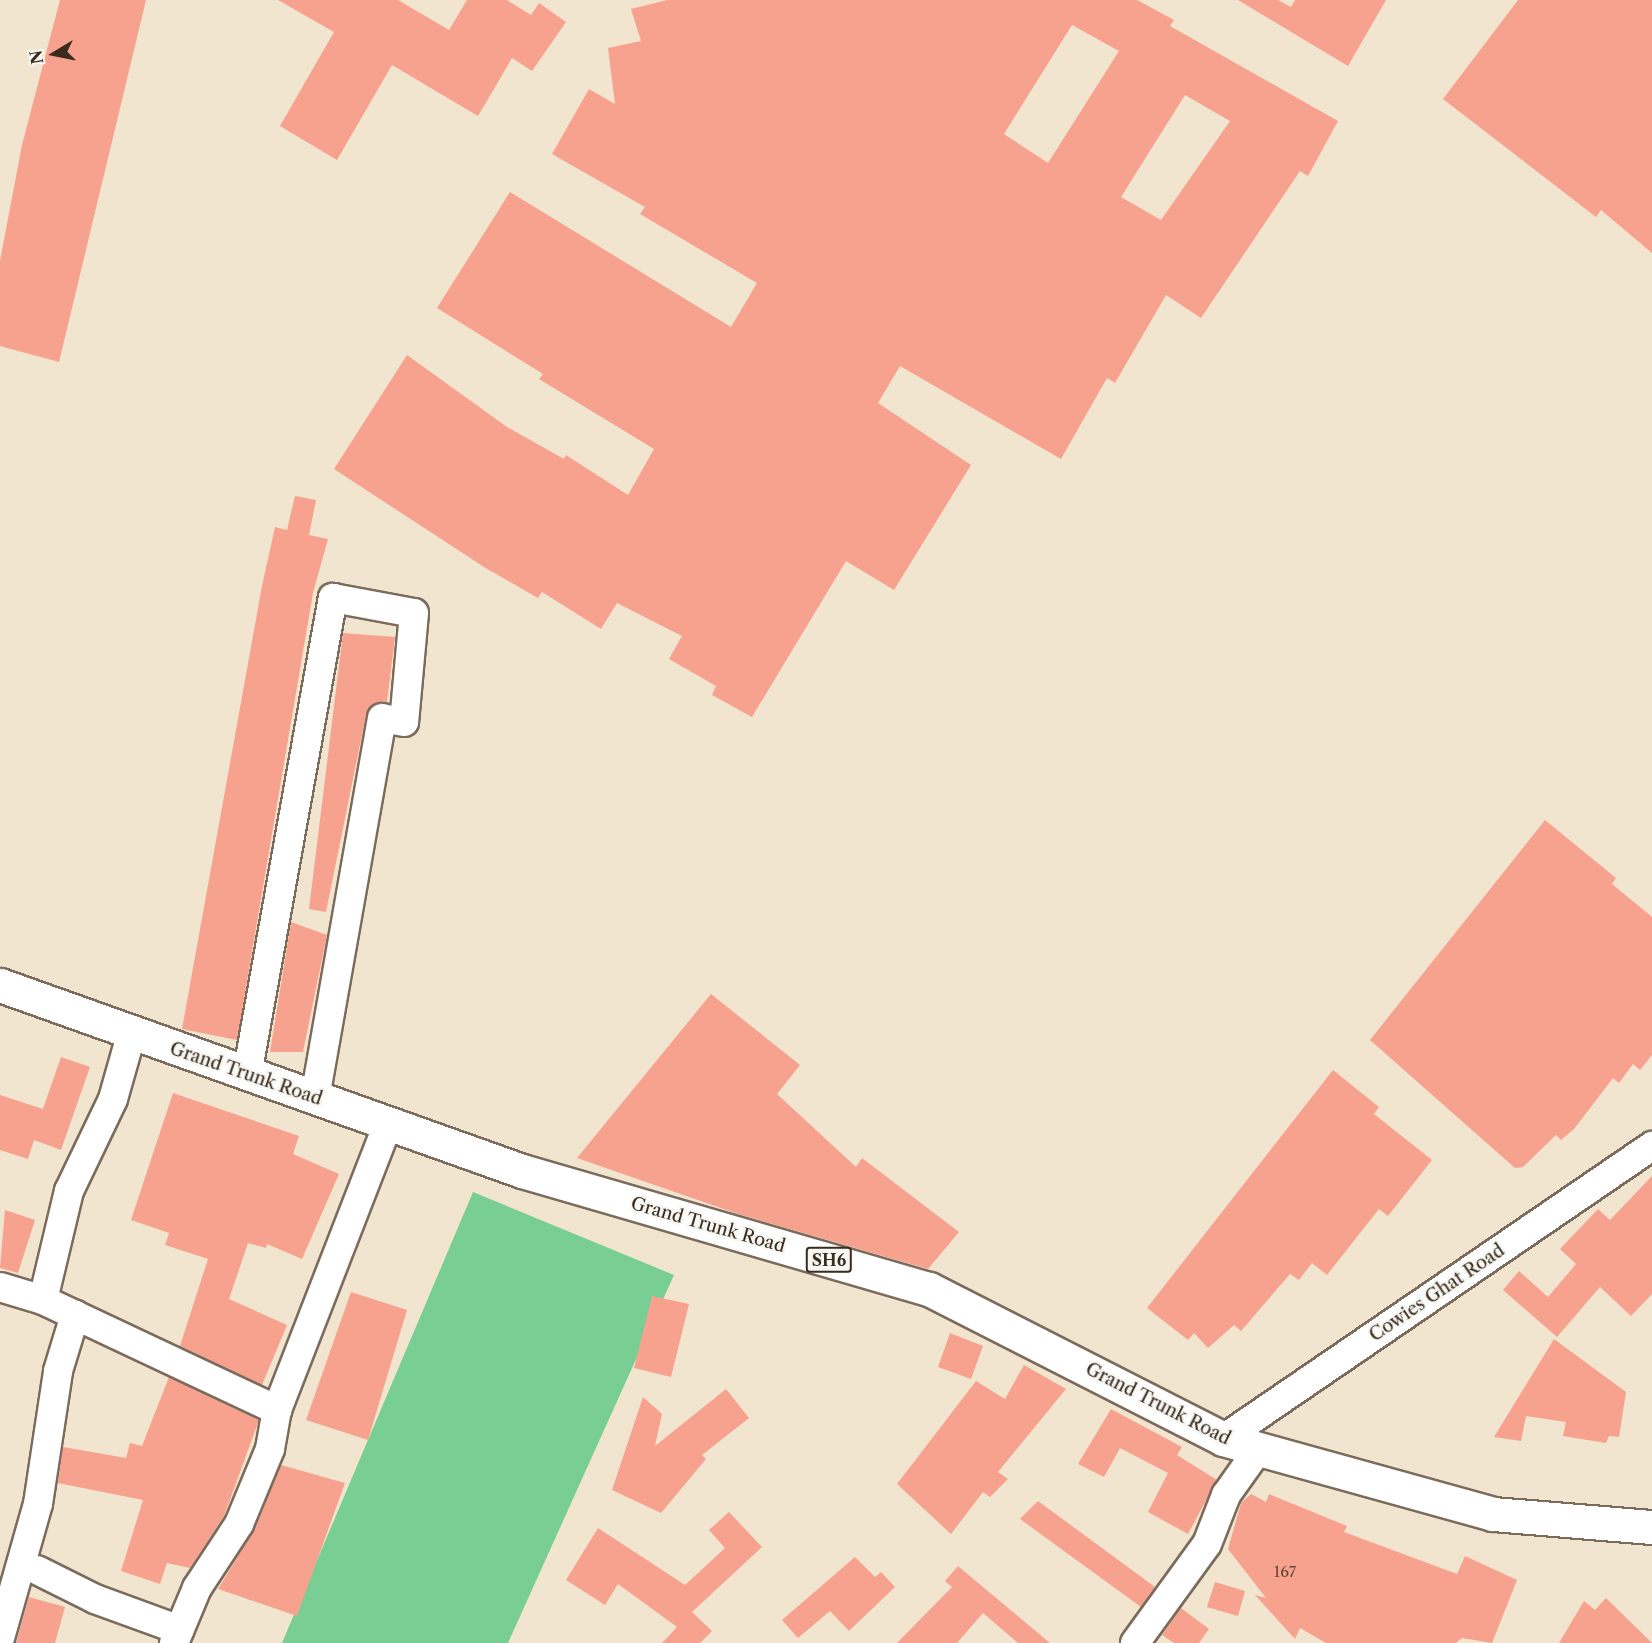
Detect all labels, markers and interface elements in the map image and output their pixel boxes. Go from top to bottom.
north arrow [24,24,84,84]
text: N [25,49,47,66]
street label: Grand Trunk Road [167,1038,325,1110]
street label: Grand Trunk Road [628,1192,788,1258]
street label: Cowies Ghat Road [1365,1240,1509,1346]
road number: SH6 [805,1247,853,1273]
street label: Grand Trunk Road [1082,1358,1234,1450]
house number: 167 [1274,1563,1296,1581]

